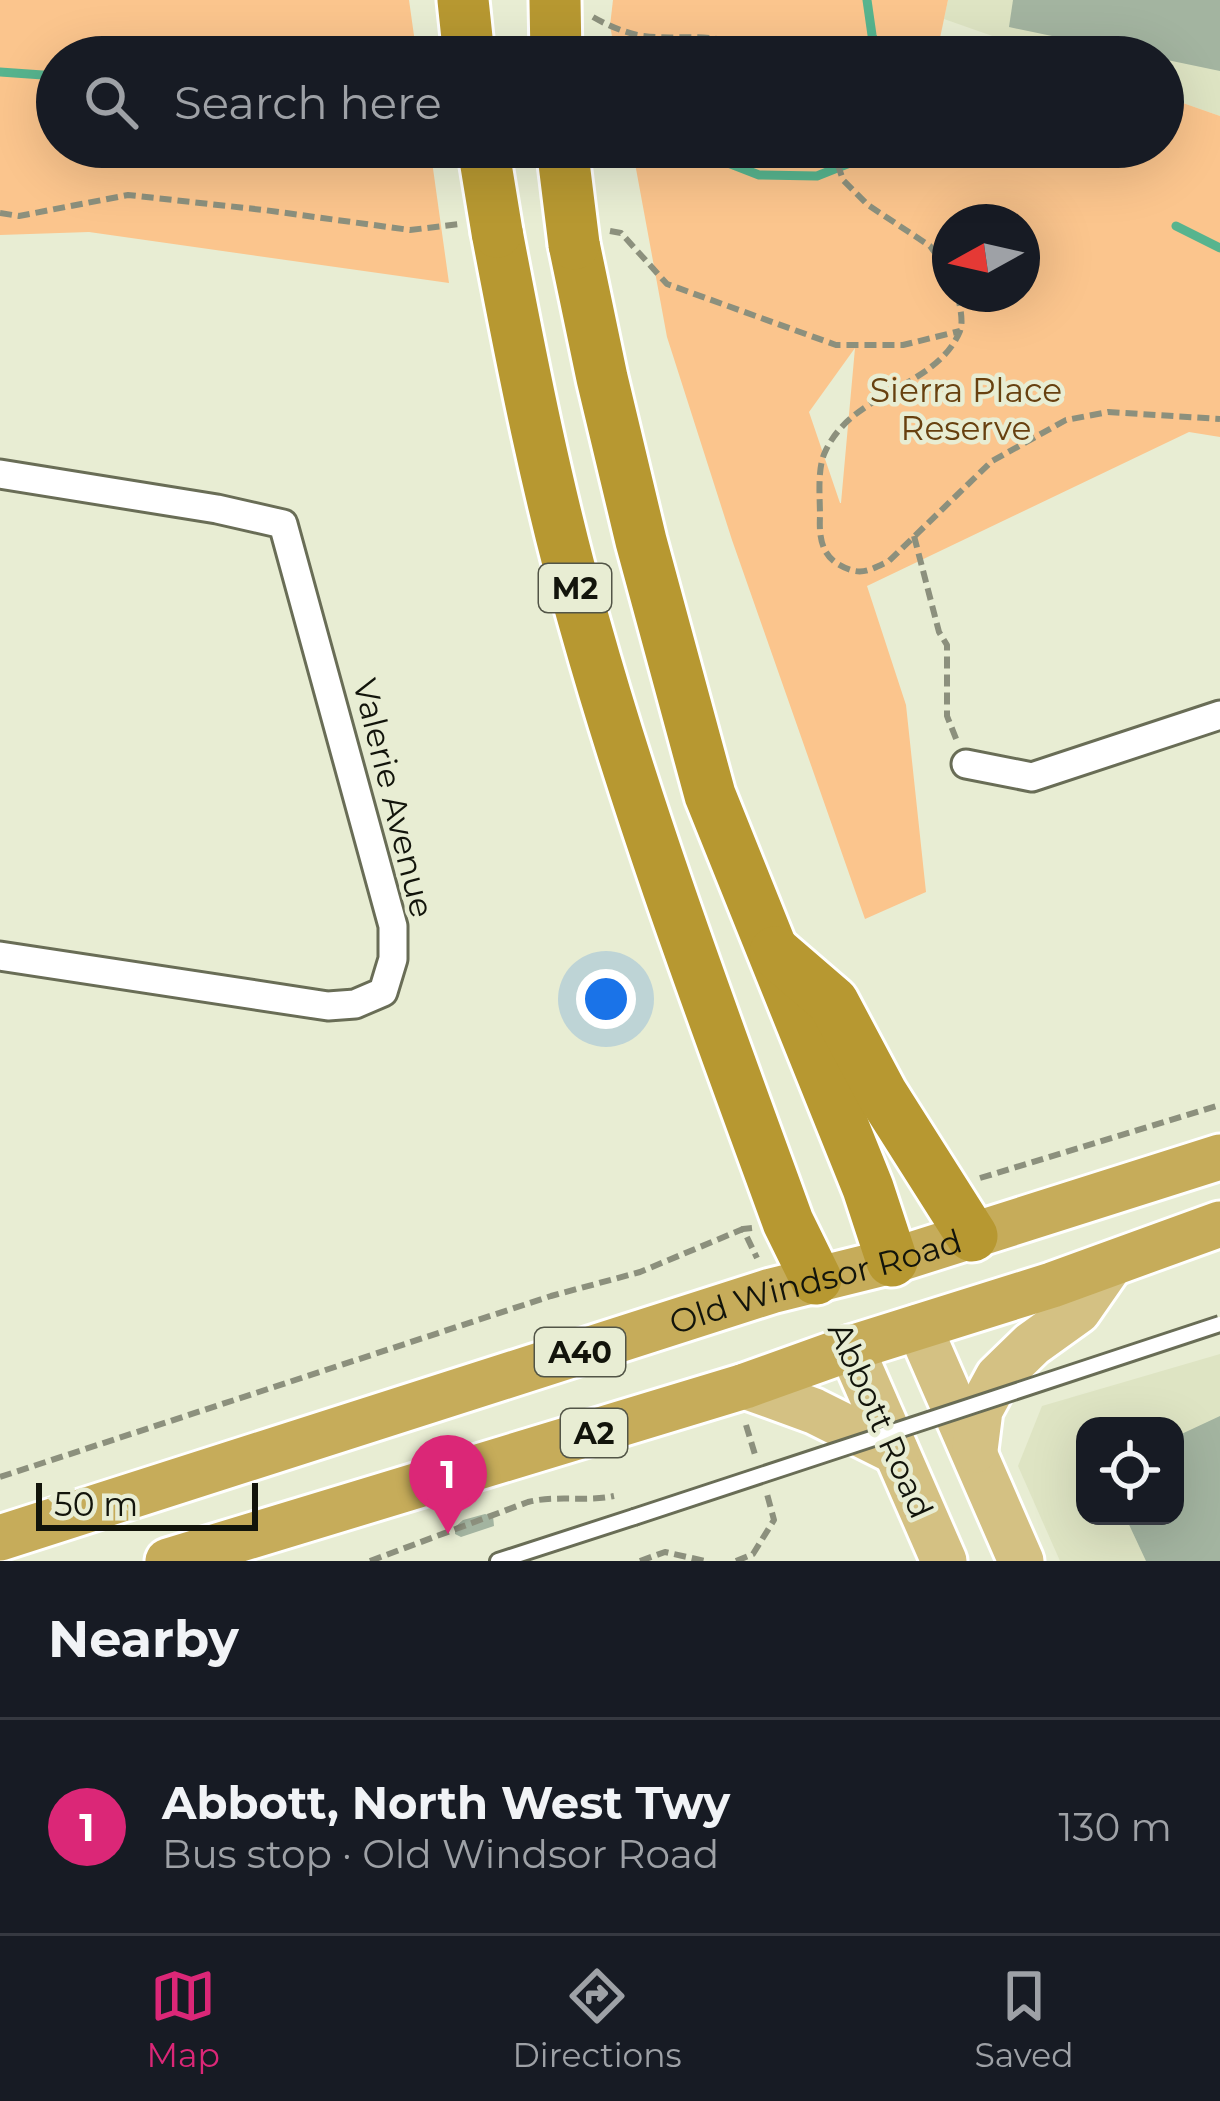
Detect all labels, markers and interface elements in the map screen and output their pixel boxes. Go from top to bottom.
search box [36,36,1184,168]
icon: search [78,69,144,135]
text: Search here [174,75,442,130]
north arrow [932,204,1040,312]
park label: Sierra Place Reserve [870,370,1062,448]
road number: M2 [539,564,611,612]
street label: Valerie Avenue [345,675,443,921]
your location [576,969,636,1029]
street label: Old Windsor Road [664,1220,967,1342]
street label: Abbott Road [820,1316,942,1524]
road number: A40 [535,1328,625,1376]
road number: A2 [561,1409,627,1457]
map controls [1076,1417,1184,1525]
button: locate [1076,1417,1184,1525]
pin: 1 [409,1435,487,1534]
scale bar [36,1477,258,1530]
text: 50 m [54,1484,138,1524]
text: Nearby [48,1608,239,1670]
text: Abbott, North West Twy [162,1775,730,1830]
text: 1 [79,1803,95,1851]
text: 130 m [1059,1803,1172,1851]
text: Bus stop · Old Windsor Road [162,1830,719,1878]
tab: Map [146,1963,220,2075]
tab: Directions [513,1963,682,2075]
tab: Saved [974,1963,1074,2075]

